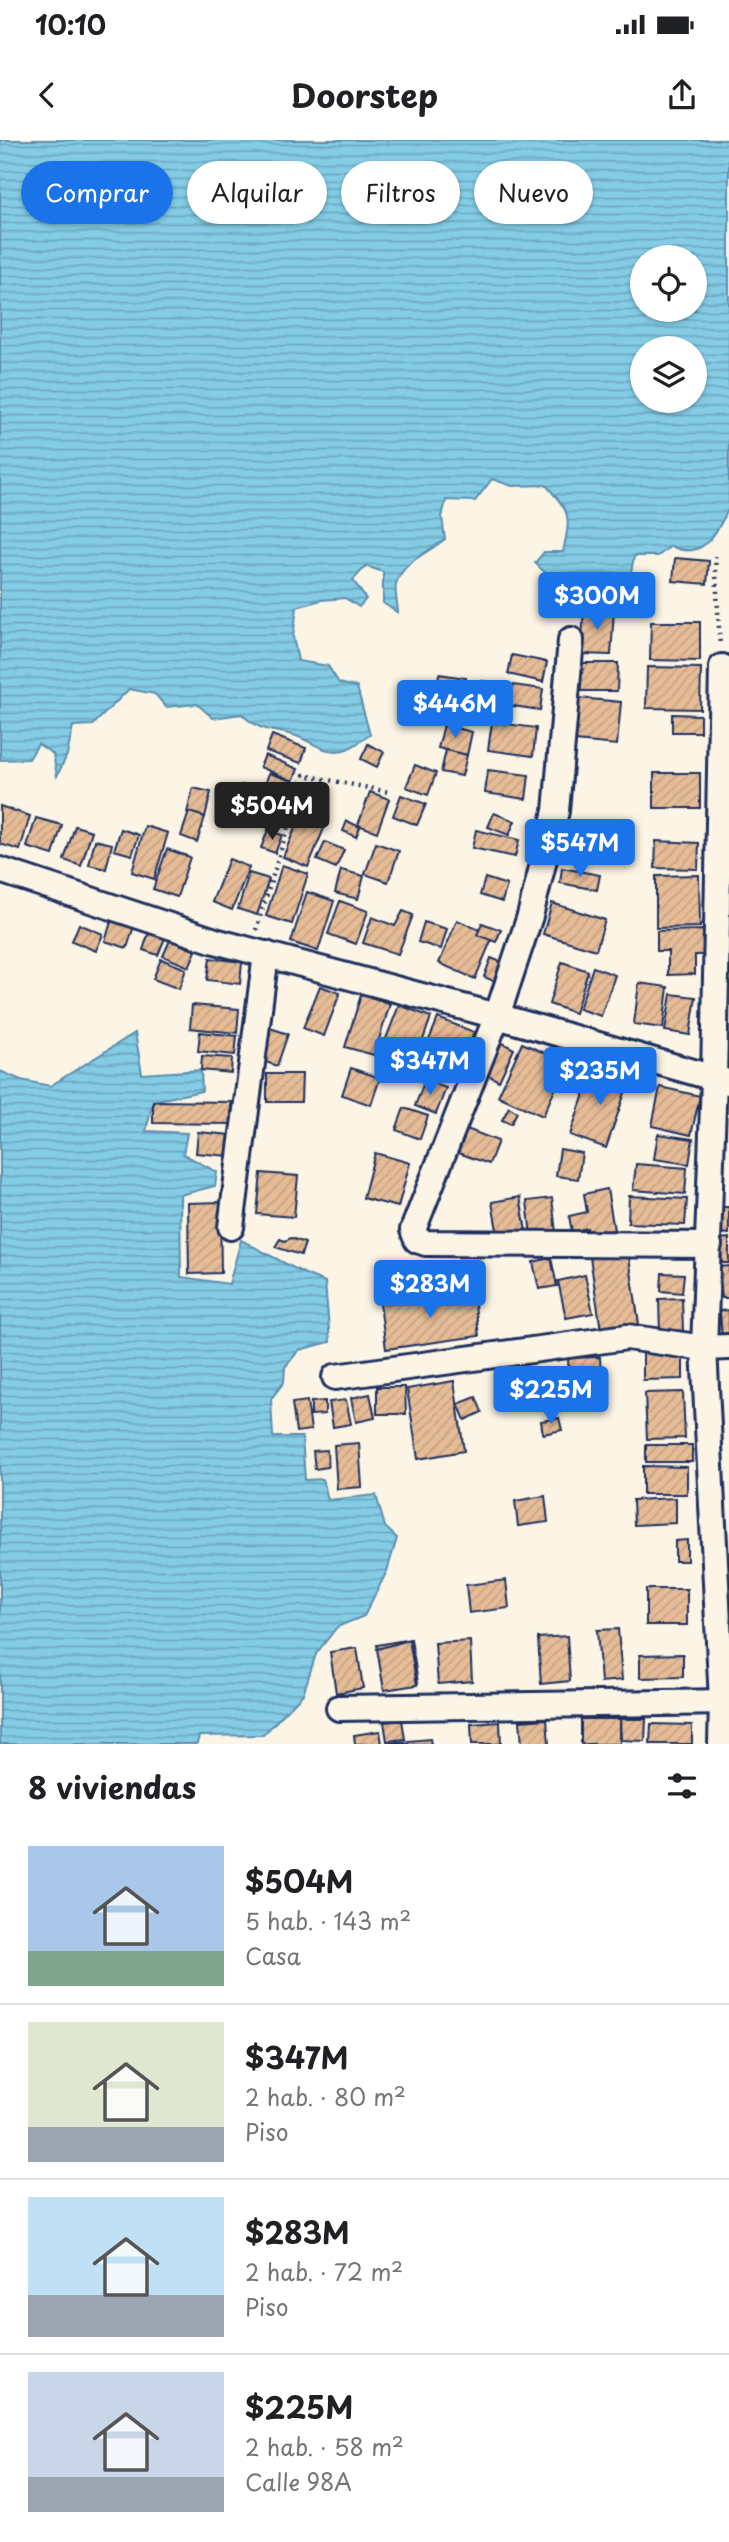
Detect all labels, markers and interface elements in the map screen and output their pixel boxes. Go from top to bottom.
text: 10:10 [35,5,106,44]
text: Doorstep [291,71,438,119]
icon: back [28,76,66,114]
icon: share [663,76,701,114]
chip: Comprar [21,161,173,224]
chip: Alquilar [187,161,327,224]
chip: Filtros [341,161,460,224]
chip: Nuevo [474,161,593,224]
map controls [630,245,707,413]
button: locate [630,245,707,322]
button: layers [630,336,707,413]
pin: $300M [548,573,646,632]
text: $300M [554,577,640,612]
pin: $446M [406,680,504,740]
text: $446M [413,685,497,720]
pin: $504M [223,782,321,842]
text: $504M [230,787,314,822]
pin: $547M [531,820,629,879]
text: $547M [541,824,619,859]
pin: $347M [381,1038,479,1097]
text: $347M [390,1042,470,1077]
pin: $235M [551,1048,649,1107]
text: $235M [560,1052,640,1087]
pin: $283M [381,1260,479,1320]
text: $283M [390,1265,470,1300]
pin: $225M [502,1366,600,1426]
text: $225M [509,1371,593,1406]
text: 8 viviendas [28,1764,196,1809]
icon: filters [663,1767,701,1805]
text: $504M [245,1858,353,1903]
icon: home [84,1874,168,1958]
text: 5 hab. · 143 m² [245,1903,411,1938]
text: Casa [245,1938,301,1973]
text: $347M [245,2034,349,2079]
icon: home [84,2050,168,2134]
text: 2 hab. · 80 m² [245,2079,406,2114]
text: Piso [245,2114,289,2149]
text: $283M [245,2209,350,2254]
icon: home [84,2225,168,2309]
text: 2 hab. · 72 m² [245,2254,403,2289]
text: Piso [245,2289,289,2324]
text: $225M [245,2384,353,2429]
icon: home [84,2400,168,2484]
text: 2 hab. · 58 m² [245,2429,404,2464]
text: Calle 98A [245,2464,352,2499]

